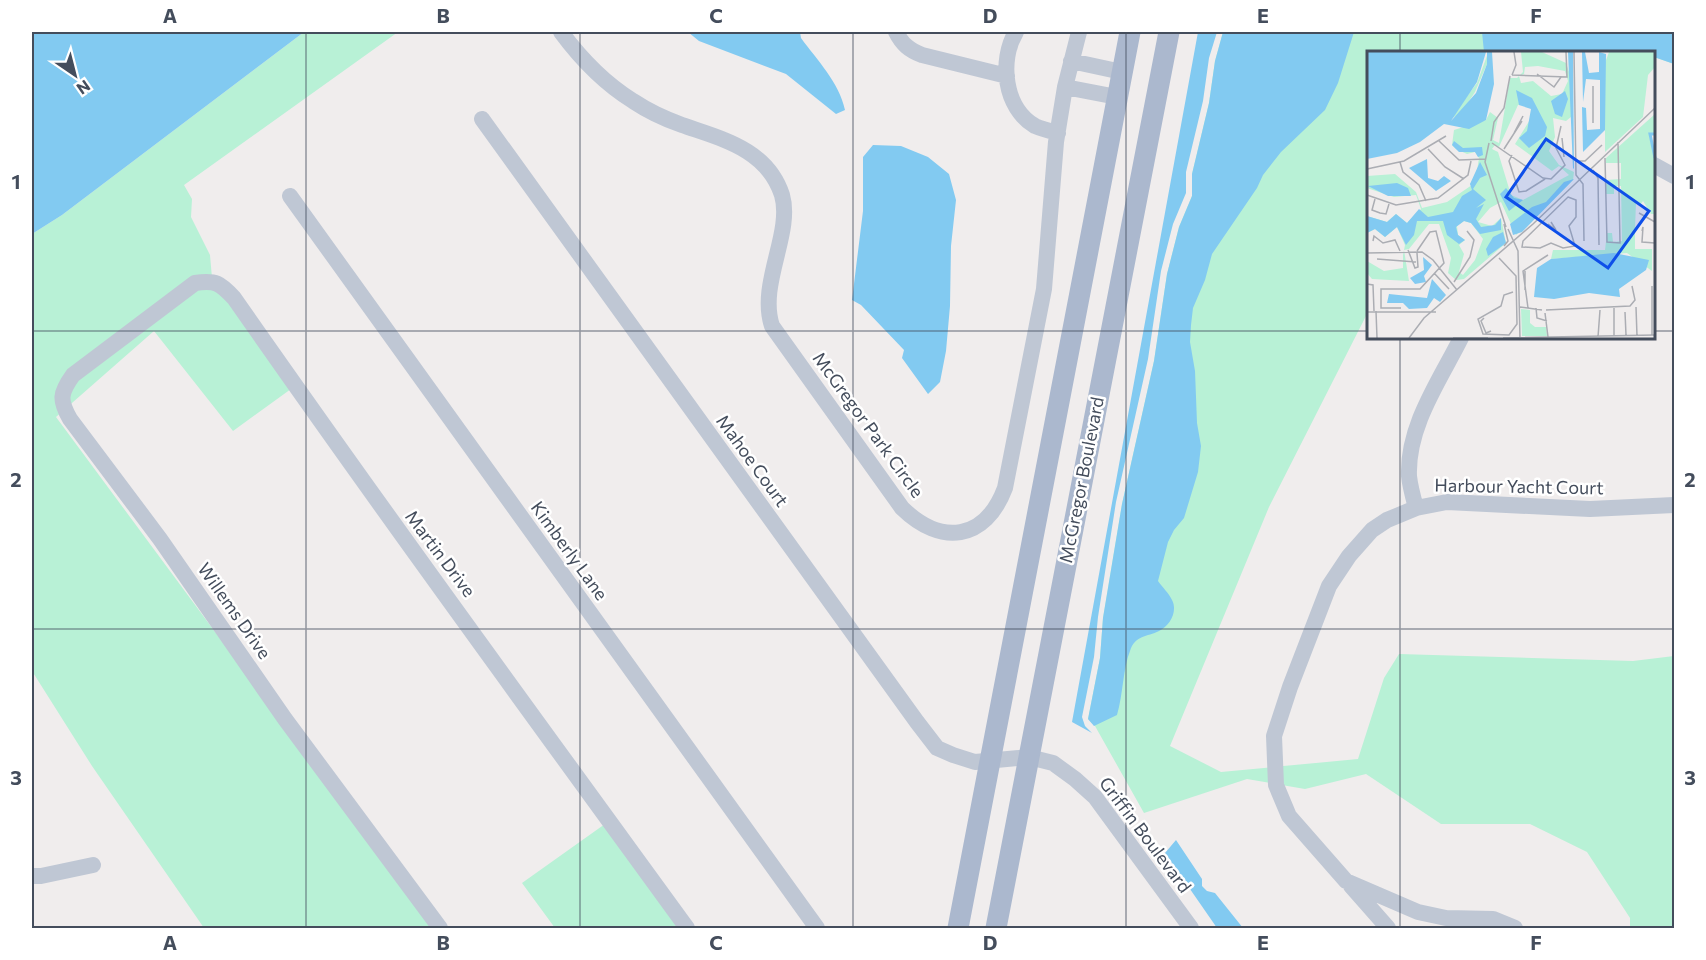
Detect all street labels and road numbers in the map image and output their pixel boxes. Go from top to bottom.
street label: McGregor Park Circle [809,347,929,501]
street label: McGregor Boulevard [1054,395,1108,565]
street label: Mahoe Court [712,410,794,511]
street label: Harbour Yacht Court [1434,474,1604,498]
street label: Kimberly Lane [527,497,613,604]
street label: Martin Drive [401,506,481,601]
street label: Willems Drive [194,558,276,663]
street label: Griffin Boulevard [1095,772,1196,897]

